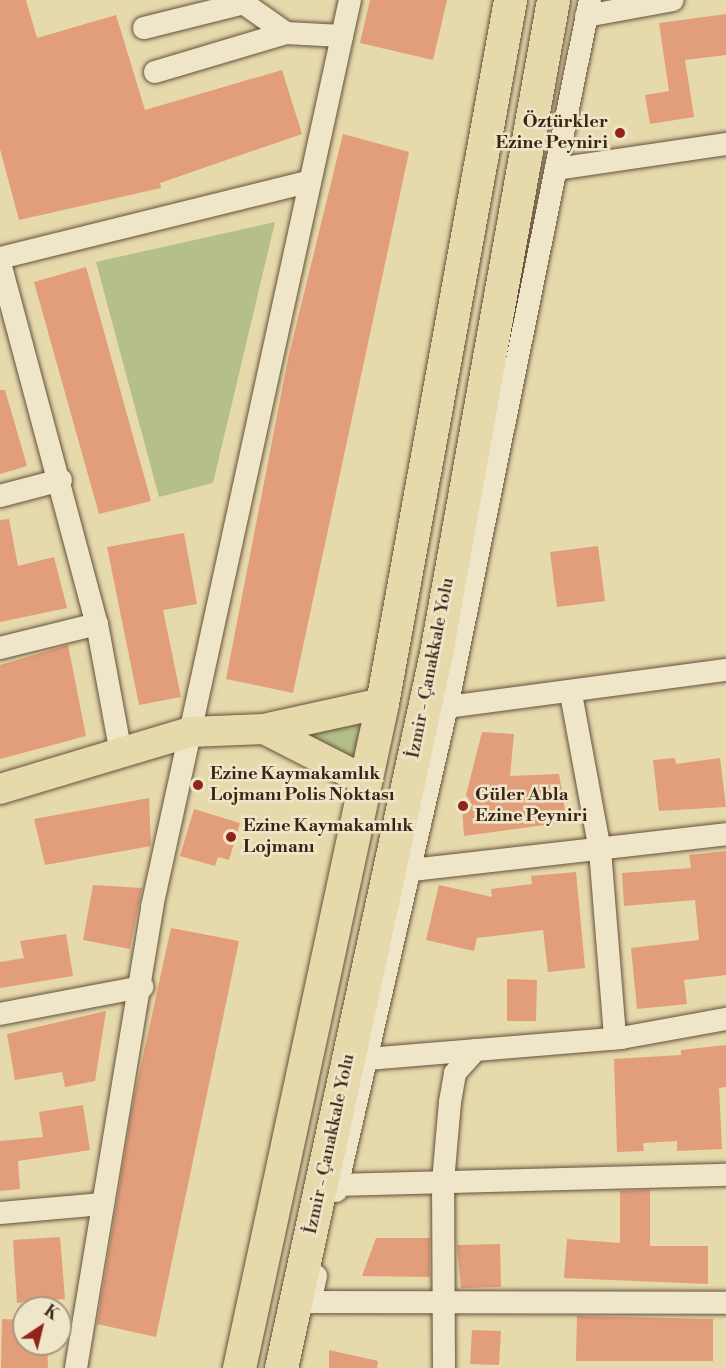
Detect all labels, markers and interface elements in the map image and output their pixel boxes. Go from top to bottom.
place label: Öztürkler Ezine Peyniri [495,112,608,154]
marker: Öztürkler Ezine Peyniri [613,126,627,140]
street label: İzmir - Çanakkale Yolu [403,576,459,760]
place label: Ezine Kaymakamlık Lojmanı Polis Noktası [210,764,394,806]
marker: Ezine Kaymakamlık Lojmanı Polis Noktası [191,778,205,792]
place label: Güler Abla Ezine Peyniri [475,785,588,828]
marker: Güler Abla Ezine Peyniri [456,799,470,813]
place label: Ezine Kaymakamlık Lojmanı [243,816,413,858]
marker: Ezine Kaymakamlık Lojmanı [224,830,238,844]
street label: İzmir - Çanakkale Yolu [300,1052,360,1236]
north arrow [12,1296,72,1356]
text: K [40,1301,62,1325]

